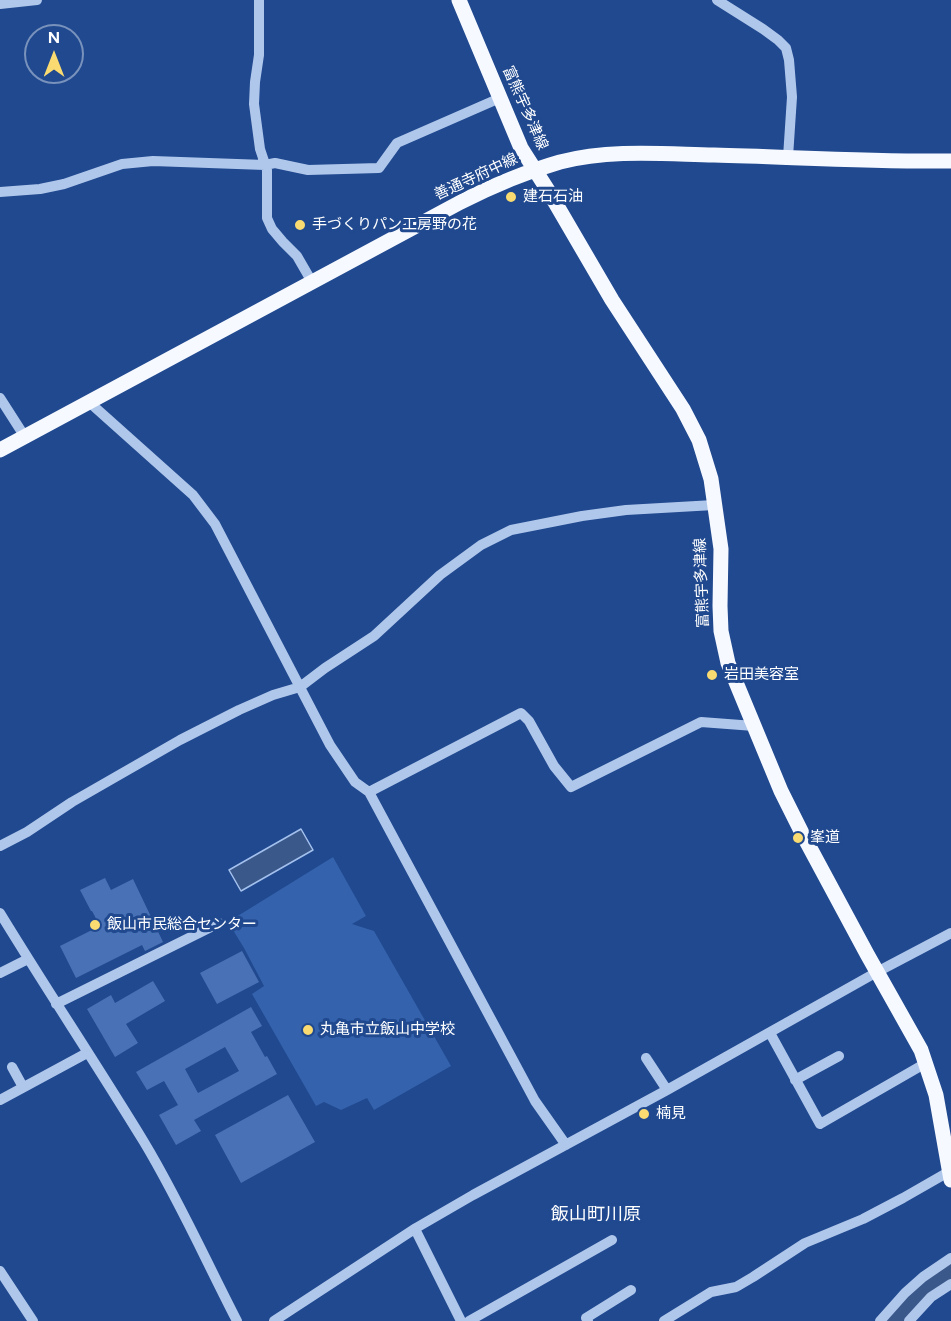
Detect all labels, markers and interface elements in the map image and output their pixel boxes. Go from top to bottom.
north arrow [24,24,84,84]
text: N [48,28,60,47]
street label: 富熊宇多津線 [498,63,552,153]
street label: 善通寺府中線 [431,150,521,204]
place label: 建石石油 [523,188,583,206]
marker: 建石石油 [504,190,518,204]
place label: 手づくりパン工房野の花 [312,216,477,234]
marker: 手づくりパン工房野の花 [293,218,307,232]
street label: 富熊宇多津線 [691,538,713,628]
place label: 岩田美容室 [724,666,799,684]
marker: 岩田美容室 [705,668,719,682]
place label: 峯道 [810,829,840,847]
marker: 峯道 [791,831,805,845]
place label: 飯山市民総合センター [107,916,257,934]
marker: 飯山市民総合センター [88,918,102,932]
place label: 丸亀市立飯山中学校 [320,1021,455,1039]
marker: 丸亀市立飯山中学校 [301,1023,315,1037]
place label: 楠見 [656,1105,686,1123]
marker: 楠見 [637,1107,651,1121]
district label: 飯山町川原 [551,1204,641,1226]

